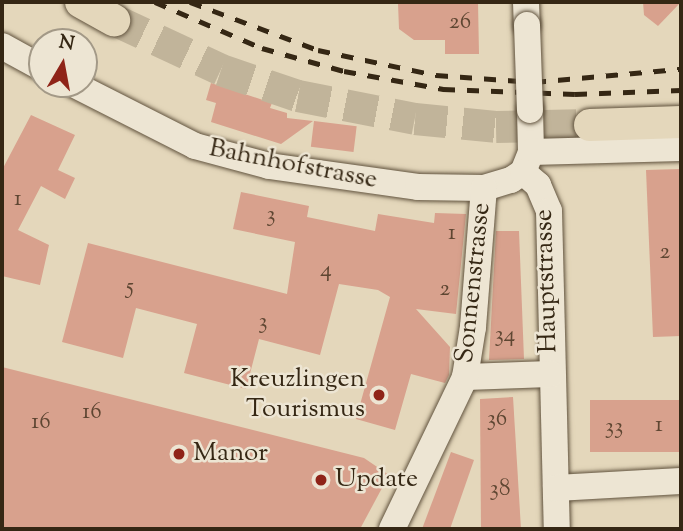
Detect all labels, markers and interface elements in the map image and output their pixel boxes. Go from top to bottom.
house number: 26 [449,9,471,37]
north arrow [28,28,98,98]
text: N [57,29,76,58]
street label: Bahnhofstrasse [206,133,380,197]
house number: 1 [14,186,22,214]
street label: Sonnenstrasse [450,201,498,365]
house number: 3 [266,202,276,230]
street label: Hauptstrasse [529,209,565,353]
house number: 1 [448,220,456,248]
house number: 2 [660,239,670,267]
house number: 4 [320,257,332,285]
house number: 5 [126,274,134,302]
house number: 2 [440,276,450,304]
house number: 3 [258,309,268,337]
house number: 34 [495,322,515,350]
place label: Kreuzlingen Tourismus [230,364,365,426]
marker: Kreuzlingen Tourismus [371,387,387,403]
house number: 16 [82,399,102,427]
house number: 36 [487,406,507,434]
house number: 16 [31,409,51,437]
house number: 1 [655,412,663,440]
house number: 33 [605,414,623,442]
place label: Manor [193,438,268,470]
marker: Manor [171,446,187,462]
place label: Update [335,464,418,496]
marker: Update [313,472,329,488]
house number: 38 [490,476,510,504]

